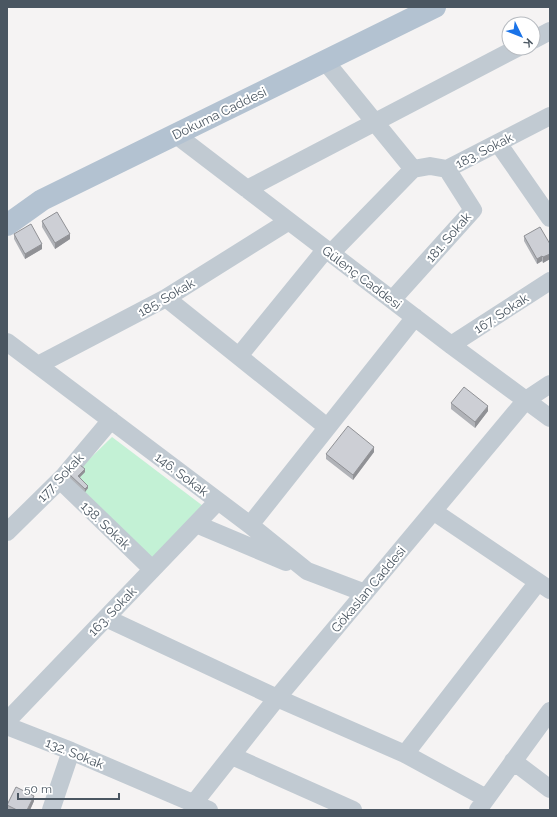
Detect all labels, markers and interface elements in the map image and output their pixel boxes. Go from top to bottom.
north arrow [501,16,541,56]
text: K [520,35,535,50]
street label: Dokuma Caddesi [170,84,269,143]
street label: 183. Sokak [453,130,516,171]
street label: 181. Sokak [423,209,474,265]
street label: Gülenç Caddesi [319,243,404,312]
street label: 185. Sokak [135,275,197,320]
street label: 167. Sokak [471,290,531,337]
street label: 177. Sokak [34,450,87,505]
street label: 146. Sokak [152,450,211,499]
street label: 138. Sokak [78,498,133,553]
street label: Gökaslan Caddesi [328,543,409,635]
street label: 163. Sokak [85,584,140,639]
street label: 132. Sokak [43,735,106,772]
scale bar [18,775,119,801]
text: 50 m [24,782,52,796]

